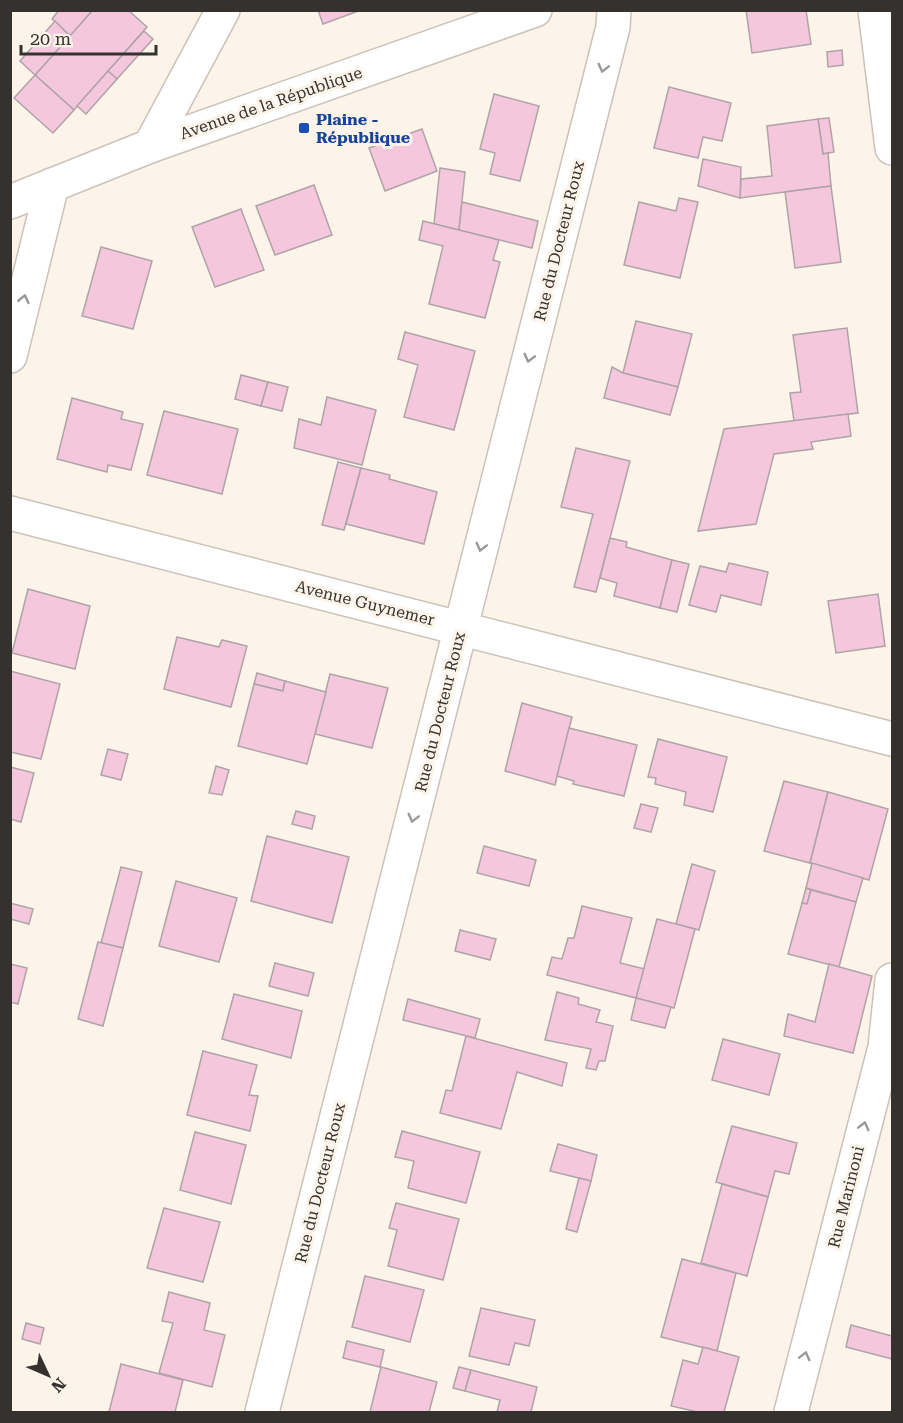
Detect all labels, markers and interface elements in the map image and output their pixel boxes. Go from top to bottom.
scale bar [21,18,156,56]
text: 20 m [30,28,71,49]
one-way arrow [598,62,610,73]
street label: Avenue de la République [177,63,365,143]
place label: Plaine - République [316,110,410,147]
marker: Plaine - République [297,121,311,135]
street label: Rue du Docteur Roux [530,158,588,323]
one-way arrow [16,294,29,304]
one-way arrow [524,353,537,363]
one-way arrow [476,542,489,552]
street label: Avenue Guynemer [293,577,437,630]
street label: Rue du Docteur Roux [411,629,469,794]
one-way arrow [407,813,420,823]
street label: Rue du Docteur Roux [291,1100,349,1265]
one-way arrow [857,1121,870,1131]
street label: Rue Marinoni [824,1144,868,1250]
north arrow [18,1345,78,1405]
one-way arrow [798,1351,811,1361]
text: N [47,1374,70,1396]

